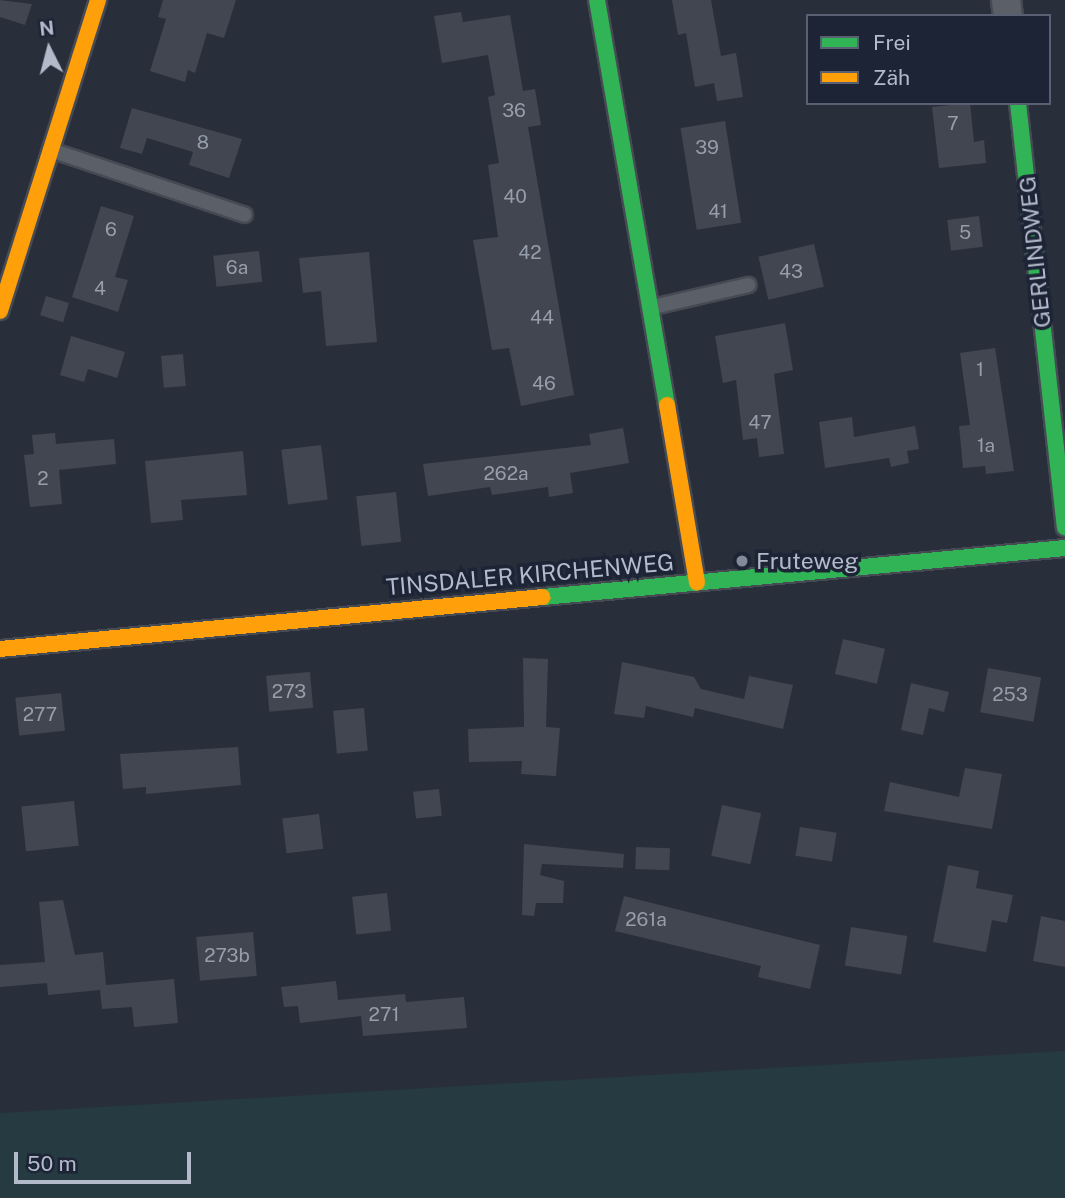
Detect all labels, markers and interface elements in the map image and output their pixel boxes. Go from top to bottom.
north arrow [14,14,84,84]
legend [806,14,1051,105]
text: N [38,16,55,40]
text: Frei [873,30,911,55]
text: Zäh [873,65,910,90]
house number: 36 [502,100,526,122]
house number: 7 [947,113,959,135]
house number: 8 [197,132,209,154]
house number: 39 [695,137,719,159]
street label: GERLINDWEG [1013,175,1057,329]
house number: 40 [503,186,527,208]
house number: 41 [708,201,728,223]
house number: 6 [105,219,117,241]
house number: 5 [959,222,971,244]
house number: 42 [518,242,542,264]
house number: 6a [226,257,248,279]
house number: 43 [779,261,803,283]
house number: 4 [94,278,106,300]
house number: 44 [530,307,554,329]
house number: 1 [976,359,984,381]
house number: 46 [532,373,556,395]
house number: 47 [748,412,772,434]
house number: 1a [977,435,995,457]
house number: 262a [484,463,528,485]
house number: 2 [37,468,49,490]
place label: Fruteweg [756,547,858,575]
street label: TINSDALER KIRCHENWEG [385,549,675,601]
marker: Fruteweg [734,553,750,569]
house number: 273 [272,681,306,703]
house number: 253 [992,684,1028,706]
house number: 277 [23,704,57,726]
house number: 261a [625,909,667,931]
house number: 273b [204,945,250,967]
house number: 271 [369,1004,399,1026]
scale bar [18,1138,194,1182]
text: 50 m [27,1151,77,1176]

